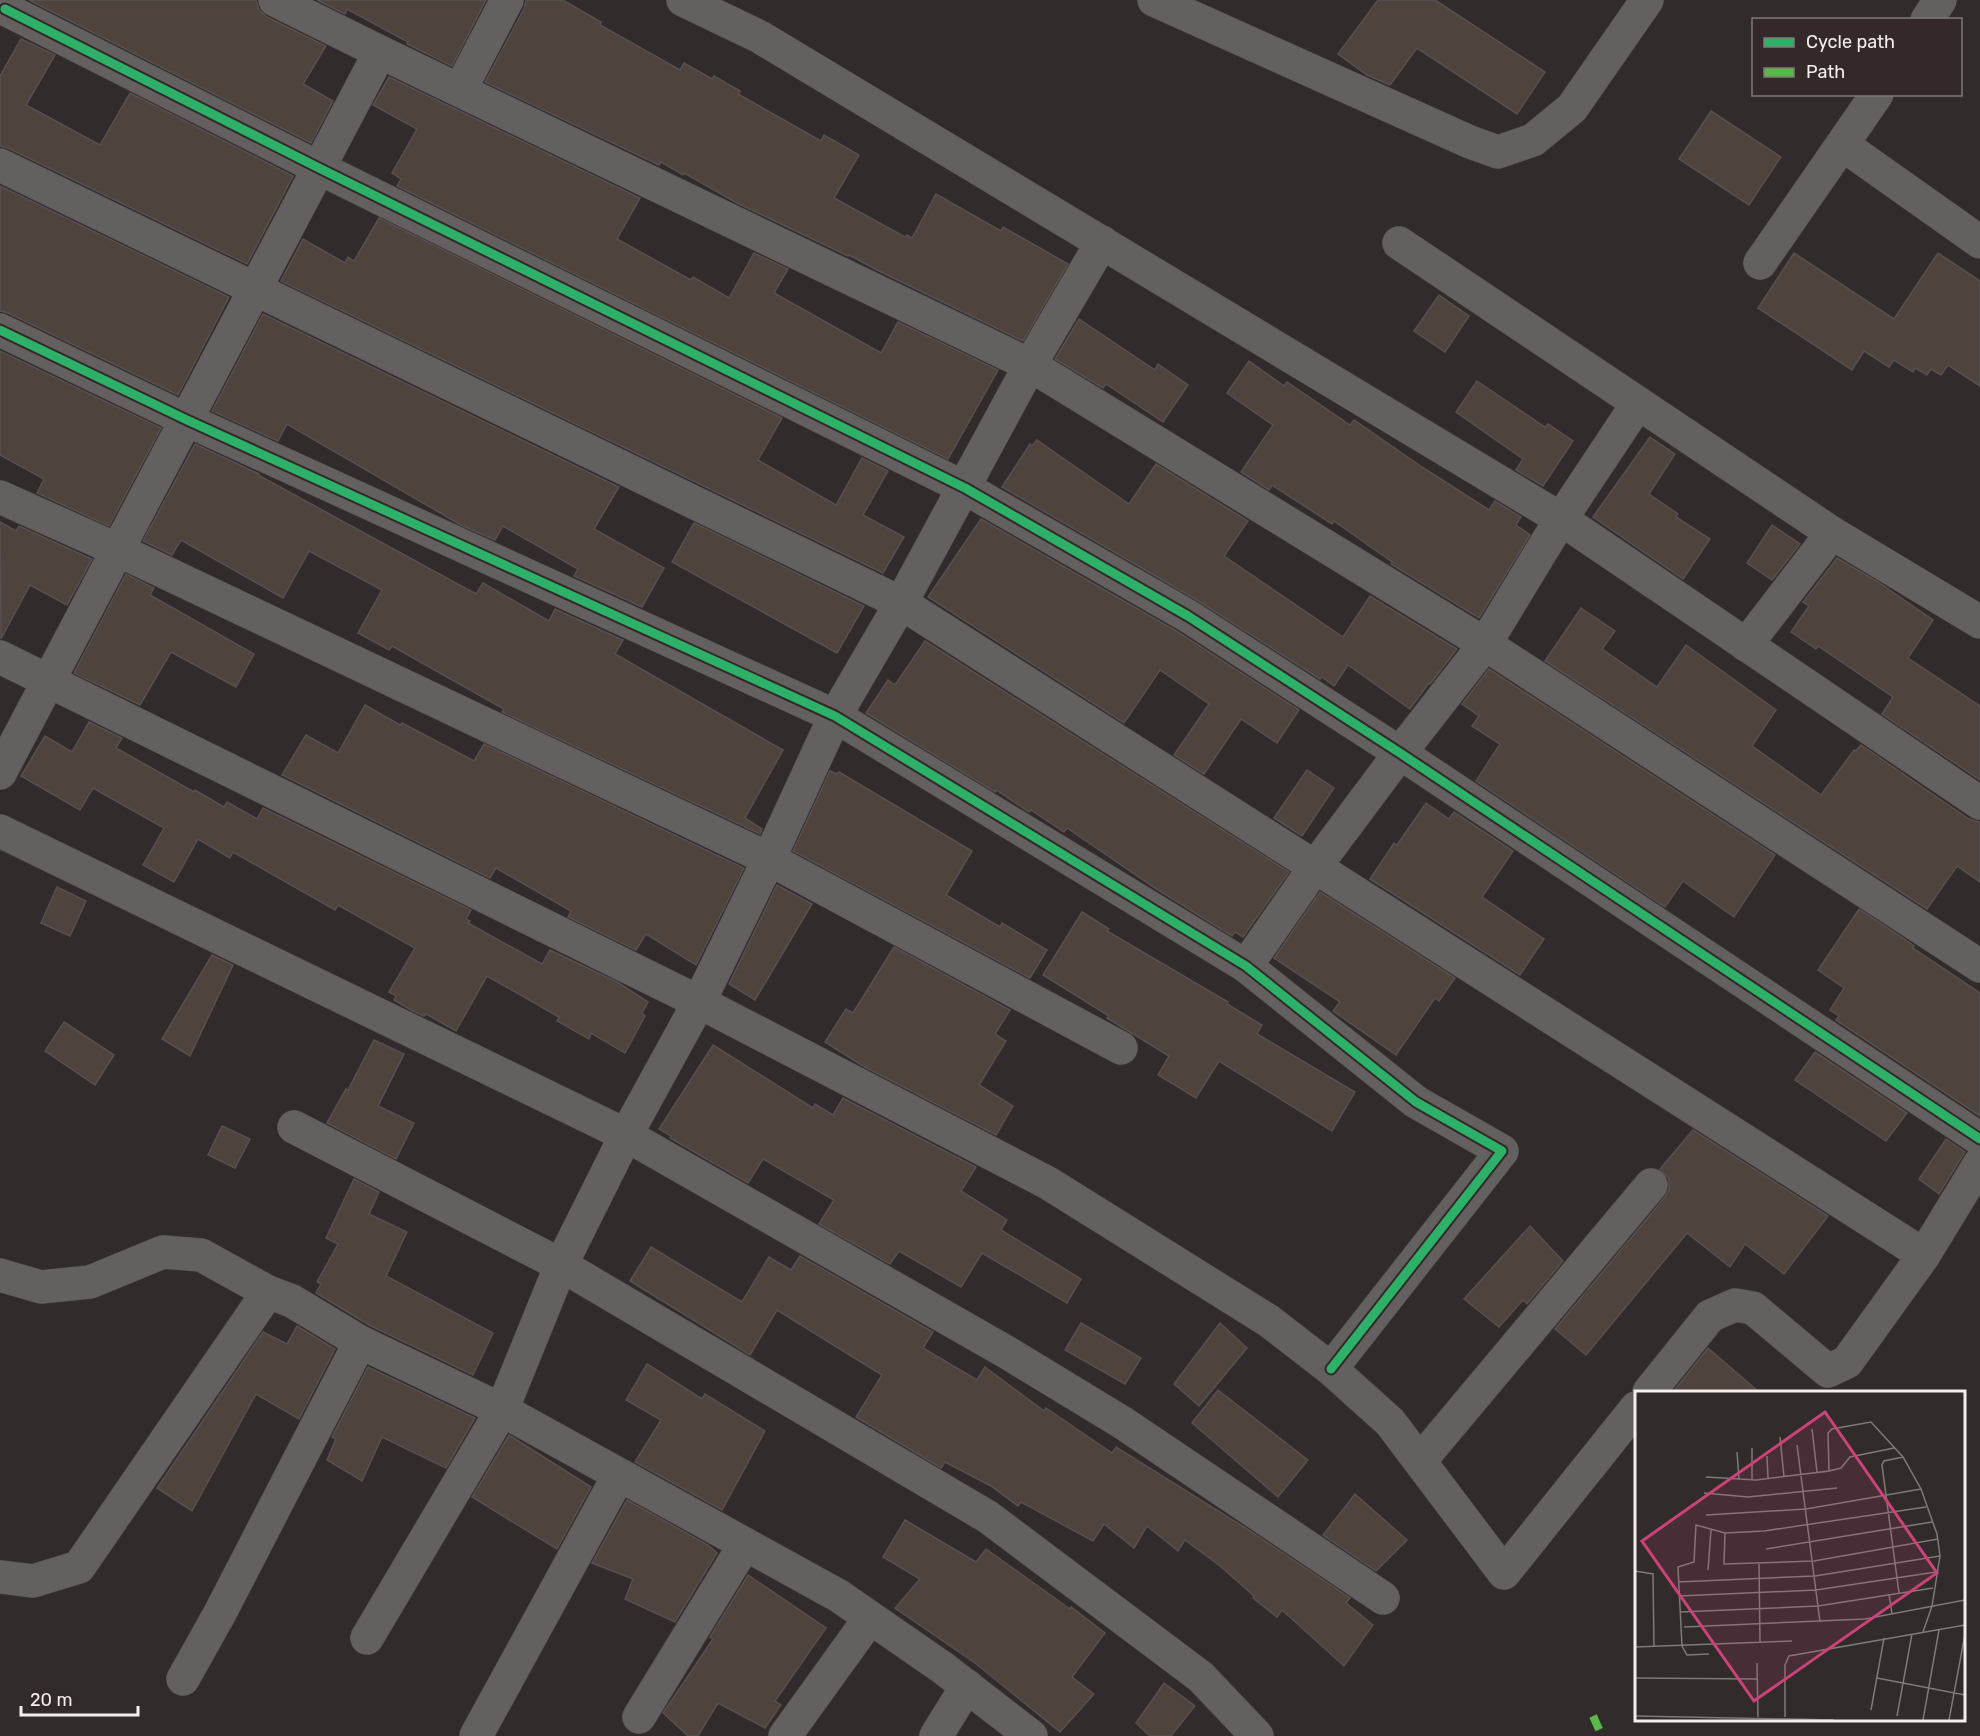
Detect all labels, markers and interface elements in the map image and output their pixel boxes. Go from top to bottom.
legend [1752,18,1962,96]
text: Cycle path [1806,31,1895,53]
text: Path [1806,61,1845,83]
inset map [1635,1391,1965,1721]
scale bar [21,1679,138,1717]
text: 20 m [30,1689,72,1711]

